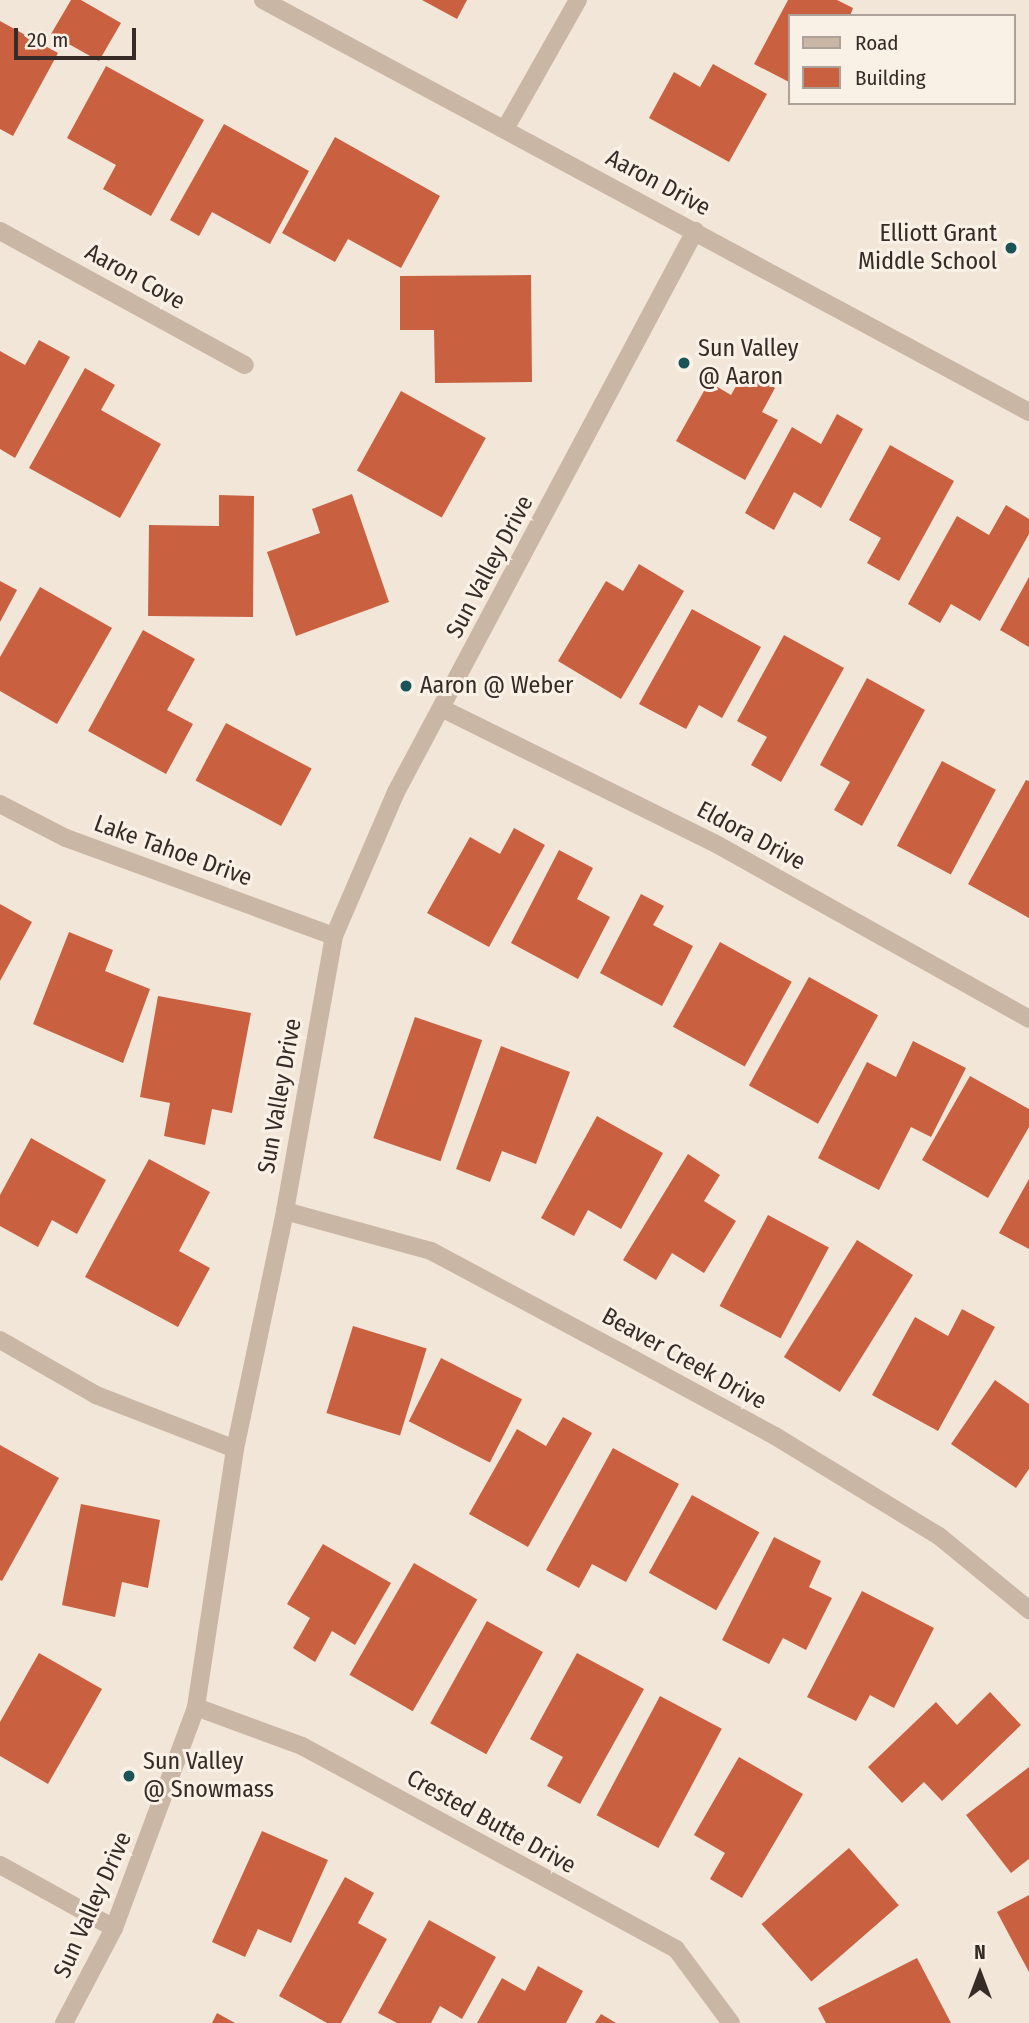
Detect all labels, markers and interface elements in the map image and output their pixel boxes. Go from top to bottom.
scale bar [18,14,140,58]
legend [788,14,1015,105]
text: 20 m [27,27,68,53]
text: Road [855,30,899,56]
text: Building [855,65,926,91]
street label: Aaron Drive [601,144,715,222]
place label: Elliott Grant Middle School [858,220,997,276]
street label: Aaron Cove [80,238,190,316]
marker: Elliott Grant Middle School [1003,240,1019,256]
place label: Sun Valley @ Aaron [698,335,799,391]
marker: Sun Valley @ Aaron [676,355,692,371]
street label: Sun Valley Drive [440,491,540,643]
place label: Aaron @ Weber [420,672,573,700]
marker: Aaron @ Weber [398,678,414,694]
street label: Eldora Drive [692,795,810,877]
street label: Lake Tahoe Drive [90,809,256,893]
street label: Sun Valley Drive [252,1016,308,1176]
street label: Beaver Creek Drive [597,1302,771,1416]
place label: Sun Valley @ Snowmass [143,1748,274,1804]
street label: Crested Butte Drive [401,1764,581,1880]
marker: Sun Valley @ Snowmass [121,1768,137,1784]
street label: Sun Valley Drive [48,1827,138,1983]
north arrow [945,1939,1015,2009]
text: N [974,1941,986,1964]

